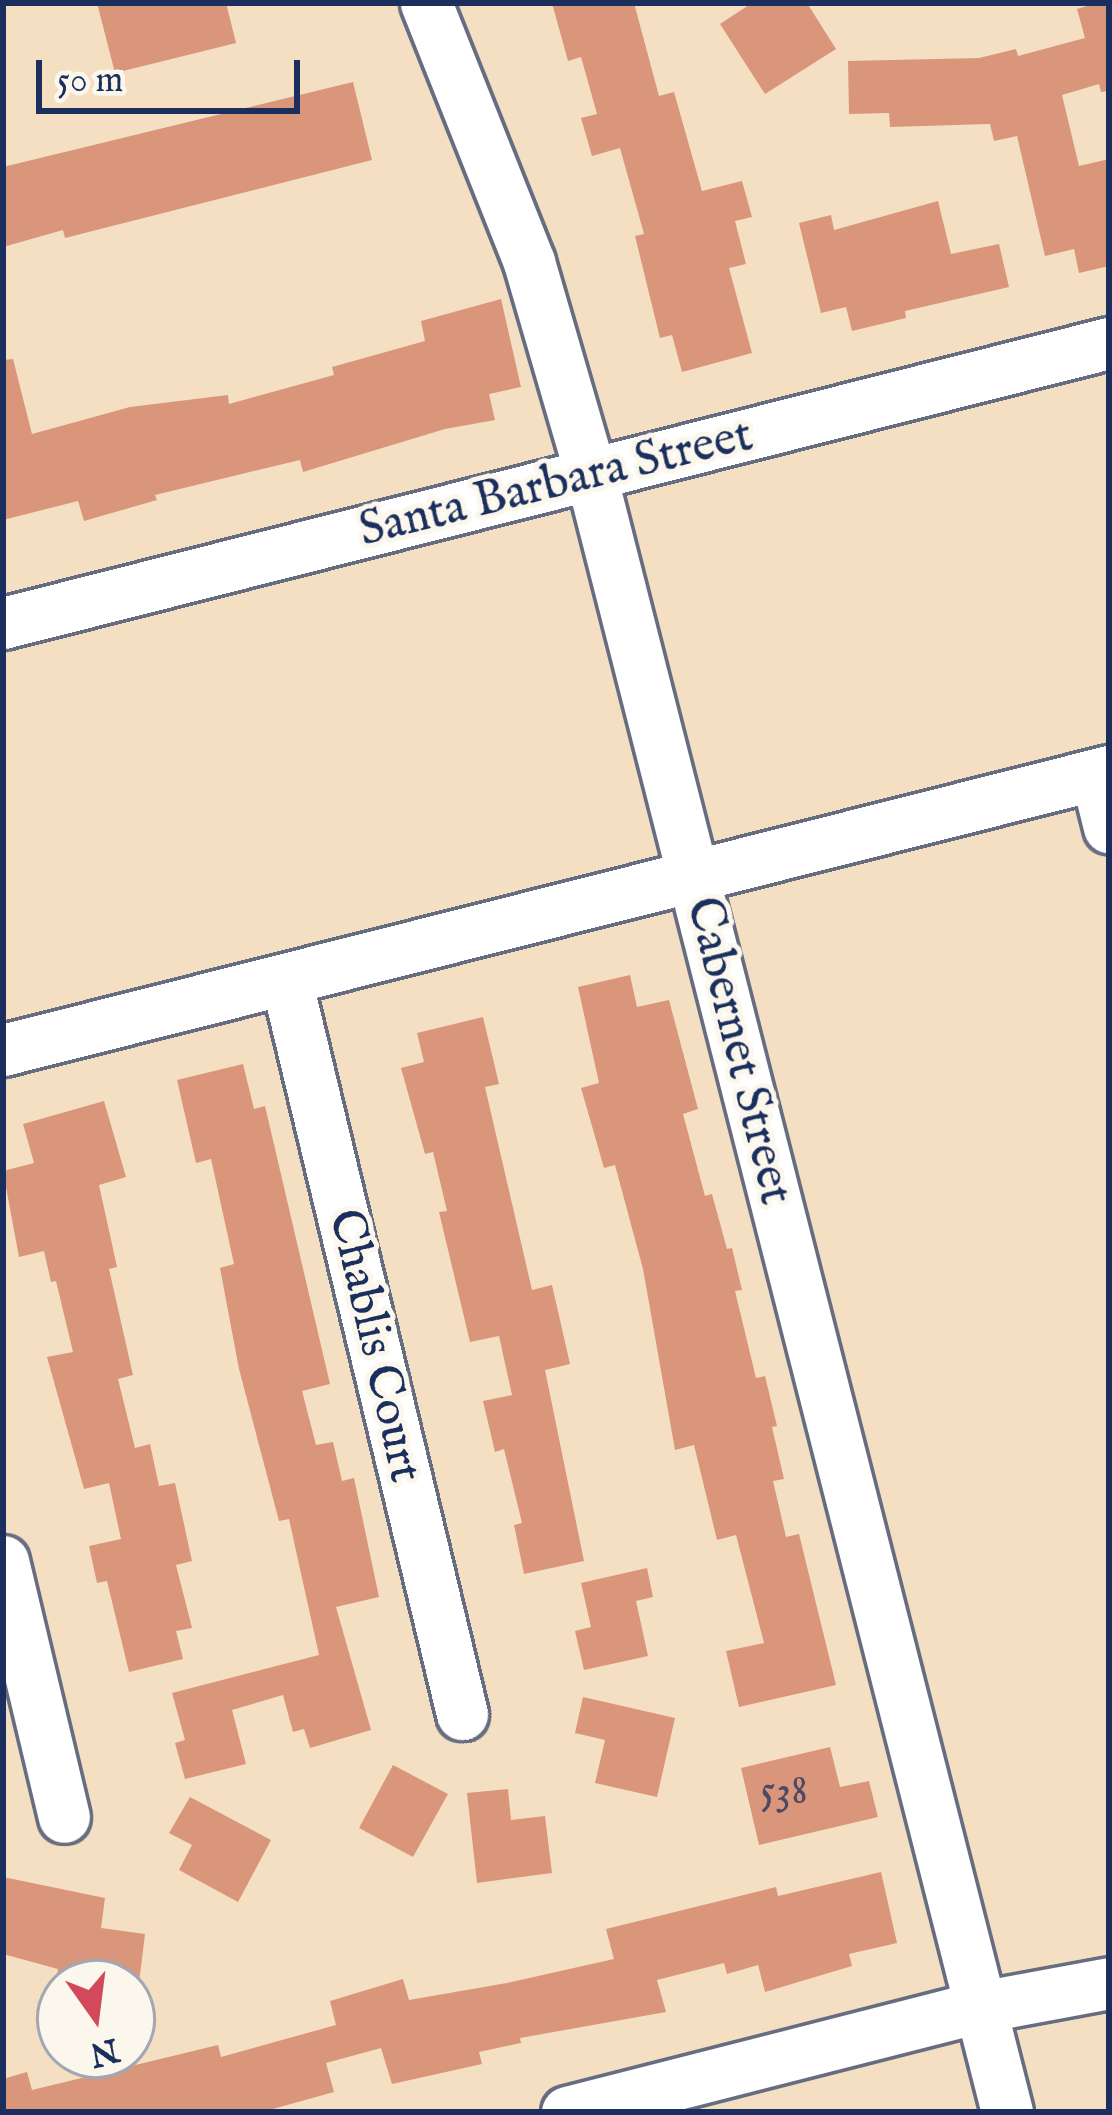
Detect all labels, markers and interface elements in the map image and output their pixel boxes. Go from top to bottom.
scale bar [42,36,306,110]
text: 50 m [57,58,123,104]
street label: Santa Barbara Street [353,407,759,561]
street label: Cabernet Street [672,892,804,1210]
street label: Chablis Court [315,1204,433,1488]
house number: 538 [760,1767,808,1817]
north arrow [36,1959,156,2079]
text: N [85,2027,123,2075]

